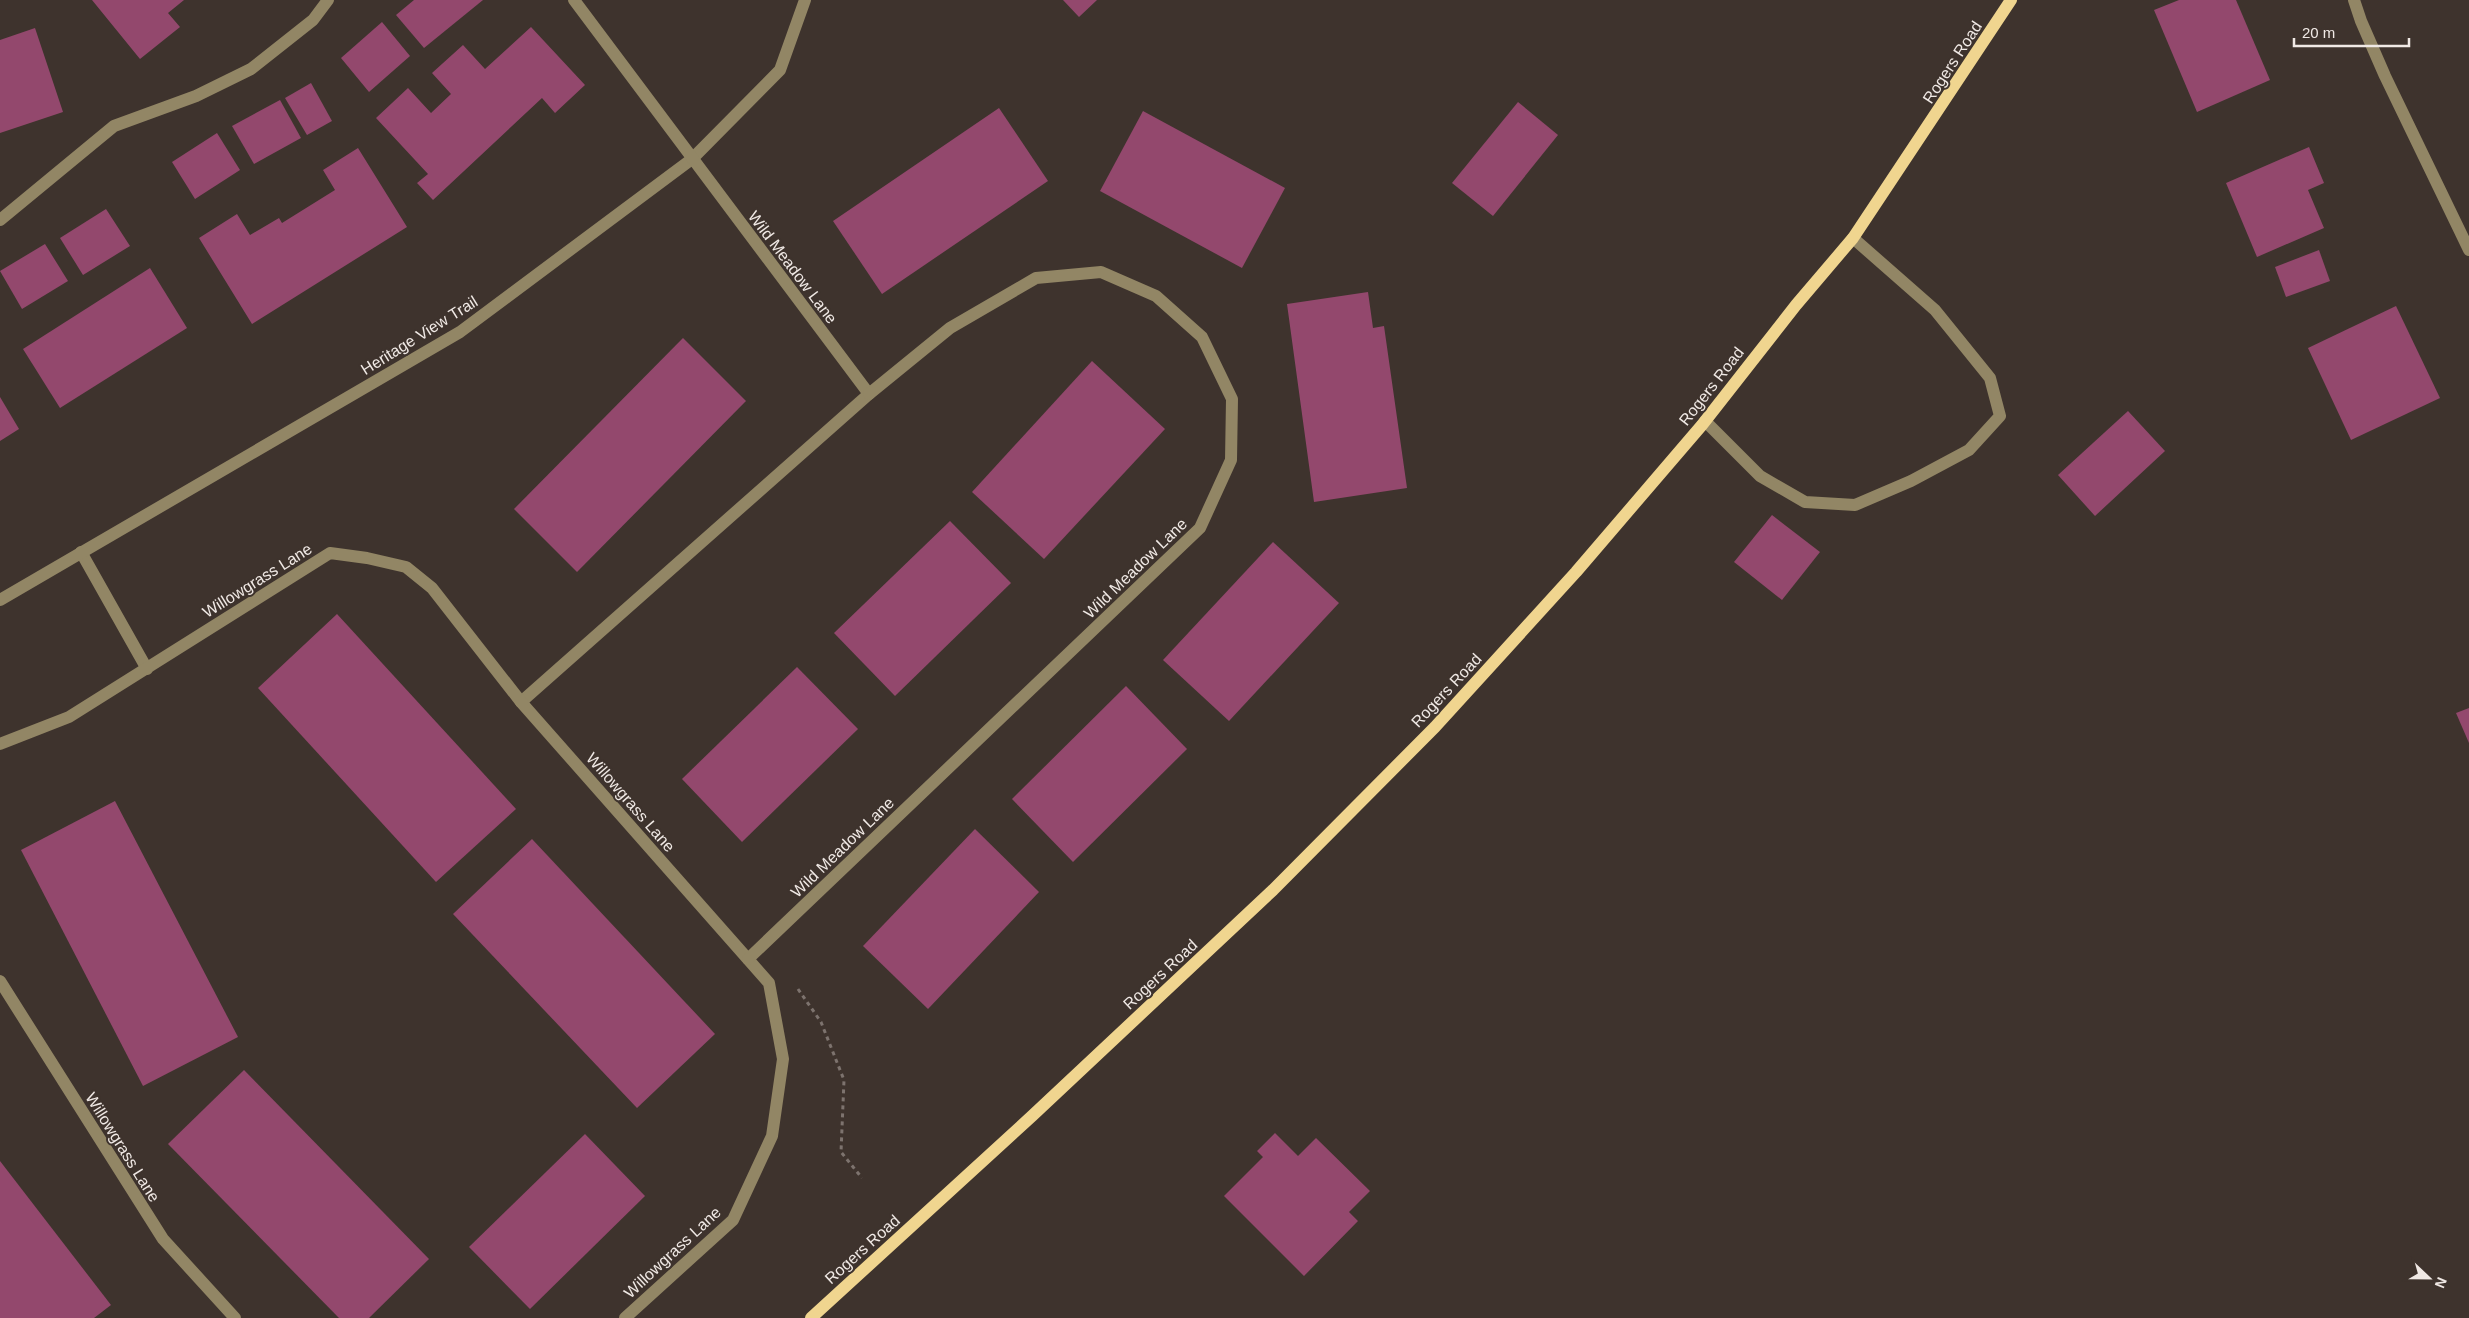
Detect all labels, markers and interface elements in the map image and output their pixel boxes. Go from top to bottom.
scale bar [2294,15,2409,47]
street label: Rogers Road [1920,18,1985,106]
text: 20 m [2302,24,2335,41]
street label: Wild Meadow Lane [745,208,840,327]
street label: Heritage View Trail [358,293,481,378]
street label: Rogers Road [1676,344,1747,429]
street label: Wild Meadow Lane [1080,515,1190,622]
street label: Willowgrass Lane [200,540,315,621]
street label: Rogers Road [1408,650,1485,731]
street label: Willowgrass Lane [583,749,678,855]
street label: Wild Meadow Lane [787,794,897,901]
street label: Rogers Road [1120,936,1201,1013]
street label: Willowgrass Lane [82,1090,163,1205]
street label: Willowgrass Lane [621,1203,724,1301]
street label: Rogers Road [822,1212,903,1287]
north arrow [2404,1253,2454,1303]
text: N [2432,1275,2450,1291]

